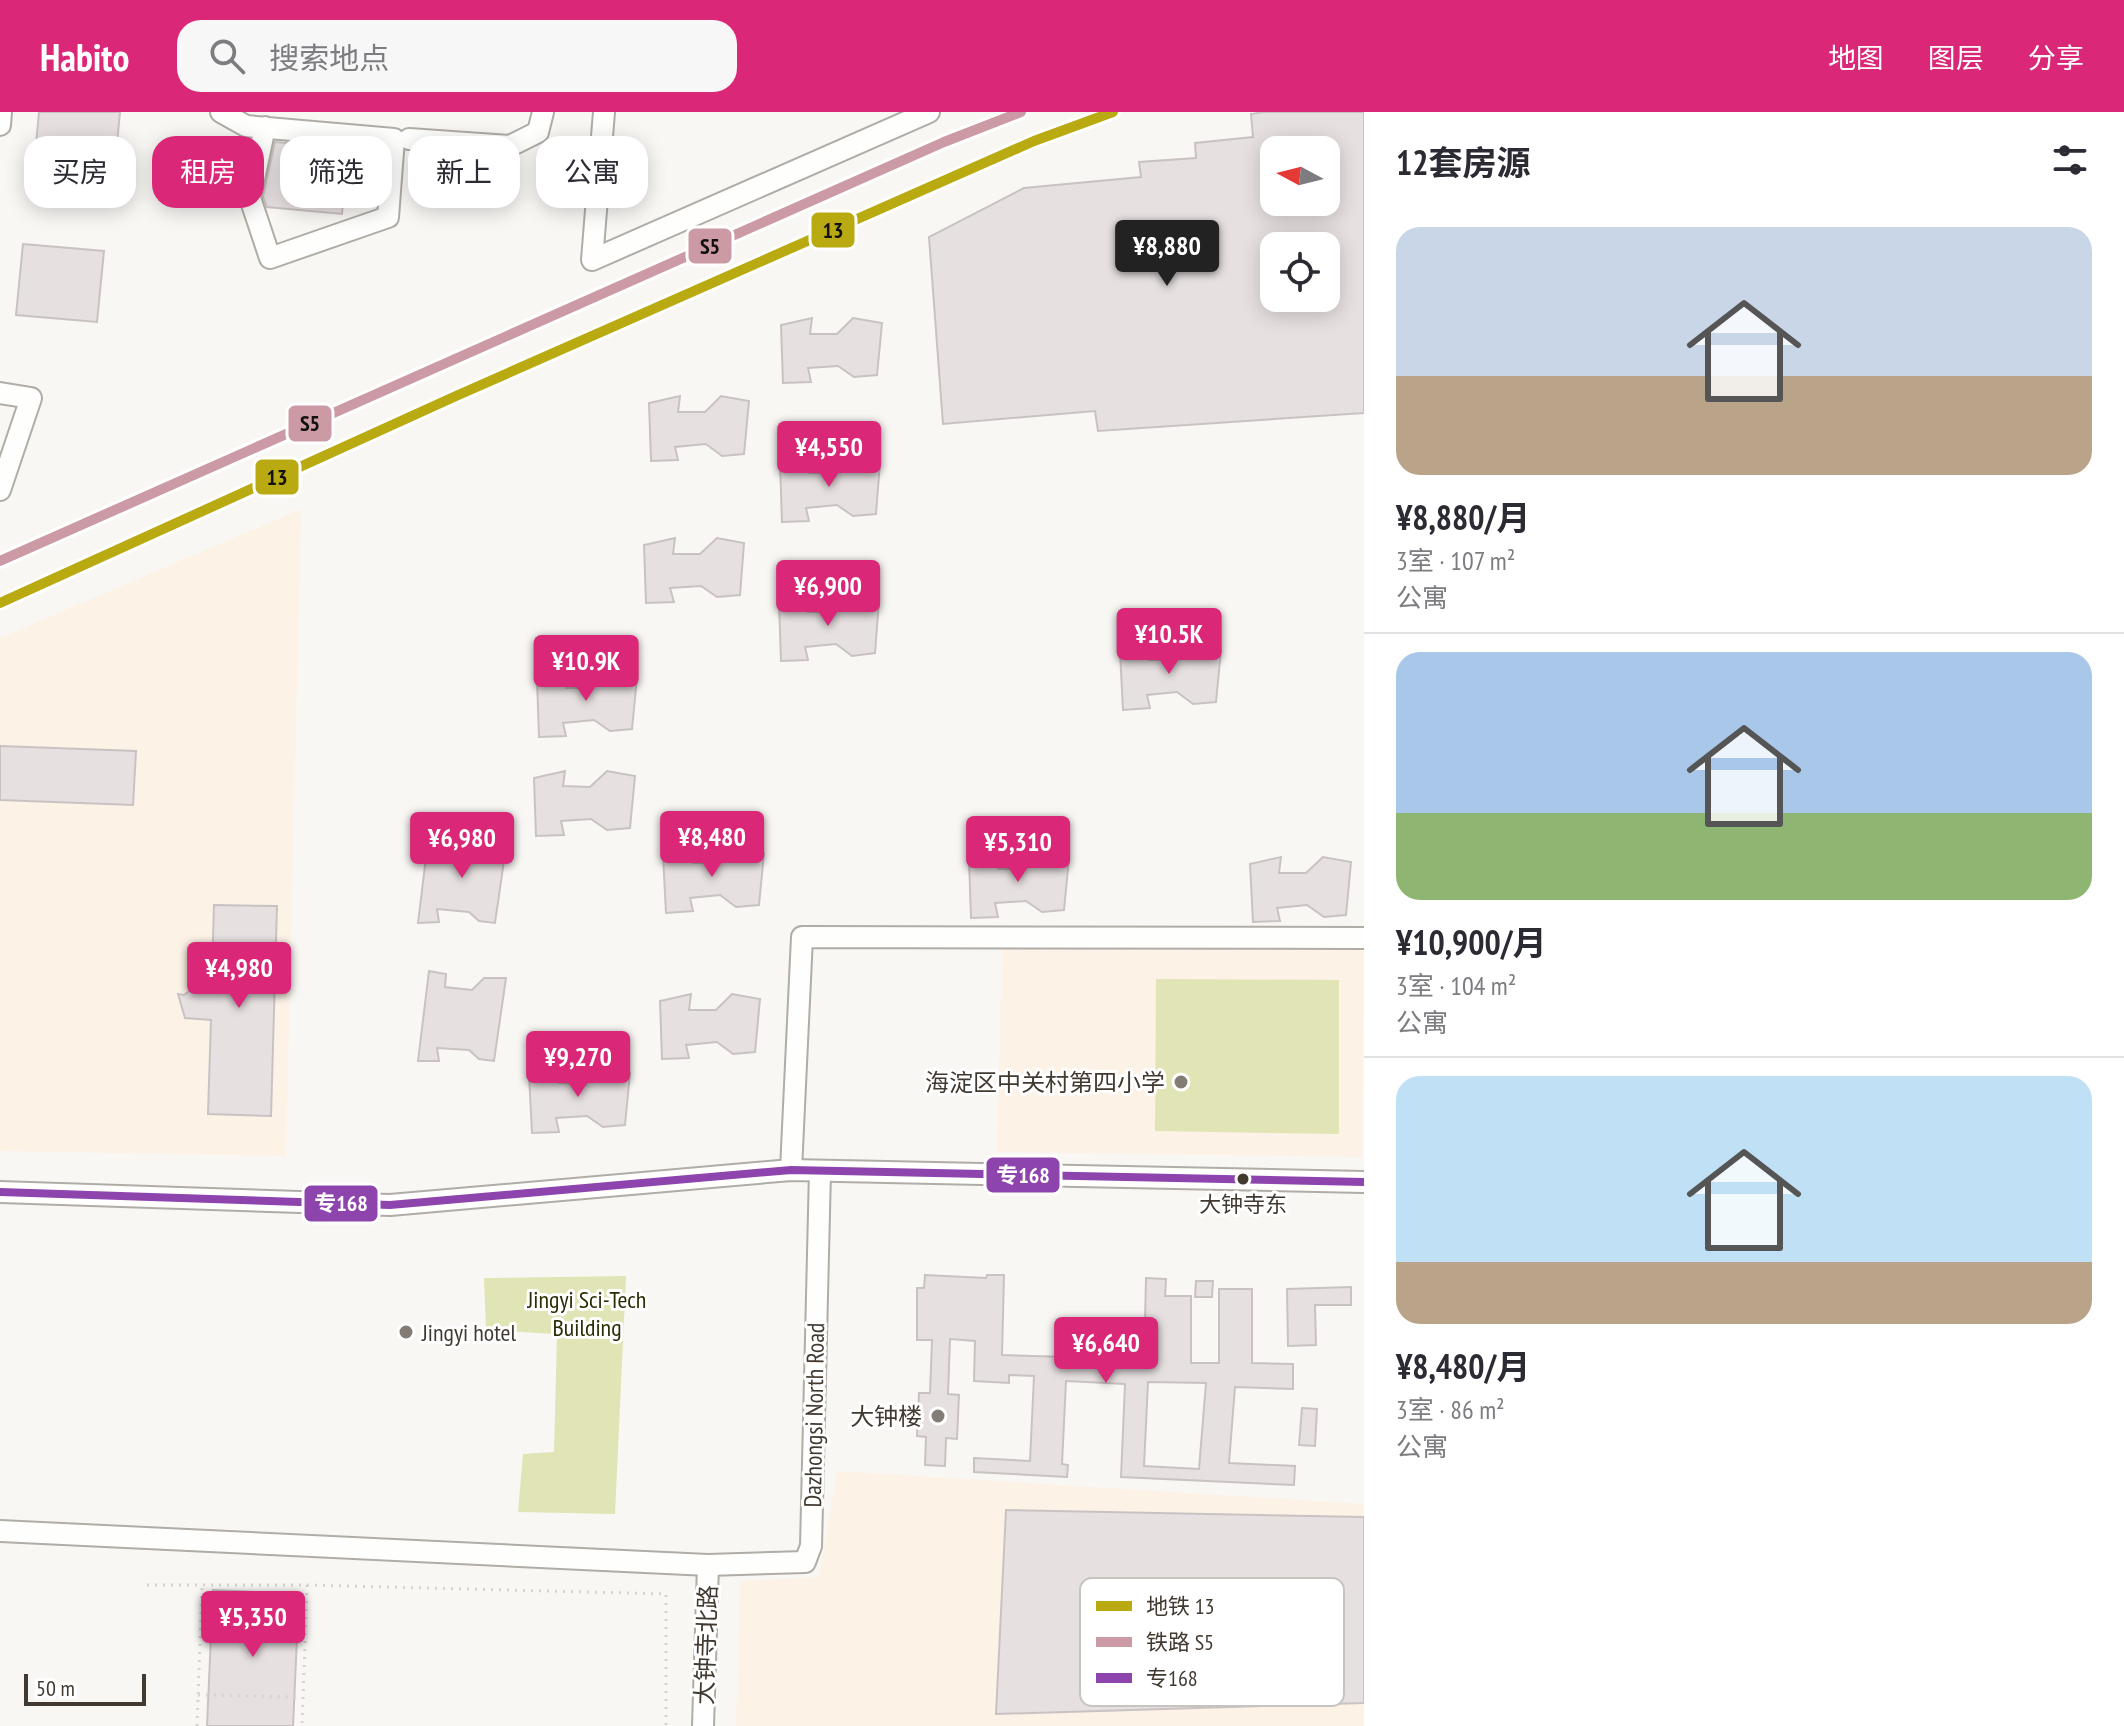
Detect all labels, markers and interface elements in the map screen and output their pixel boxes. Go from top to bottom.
search box [177,20,737,92]
text: Habito [40,32,129,81]
icon: search [205,34,249,78]
text: 搜索地点 [269,38,389,77]
text: 地图 [1828,39,1884,76]
text: 图层 [1928,39,1984,76]
text: 分享 [2028,39,2084,76]
chip: 买房 [24,136,136,208]
chip: 租房 [152,136,264,208]
chip: 筛选 [280,136,392,208]
chip: 新上 [408,136,520,208]
chip: 公寓 [536,136,648,208]
north arrow [1260,136,1340,216]
map controls [1260,136,1340,312]
icon: filters [2048,138,2092,182]
text: 12套房源 [1396,140,1531,184]
line badge: 13 [810,211,856,249]
text: 13 [822,216,844,244]
pin: ¥8,880 [1102,220,1232,288]
line badge: S5 [687,227,733,265]
text: ¥8,880 [1133,229,1201,262]
text: S5 [700,232,720,260]
button: locate [1260,232,1340,312]
icon: home [1672,279,1816,423]
line badge: S5 [287,404,333,443]
text: S5 [300,409,320,437]
pin: ¥4,550 [764,421,894,489]
text: ¥4,550 [795,430,863,463]
line badge: 13 [254,458,300,496]
text: 13 [266,463,288,491]
text: ¥8,880/月 [1396,495,1530,539]
text: 3室 · 107 m² [1396,544,1515,577]
pin: ¥6,900 [763,560,893,628]
text: ¥6,900 [794,569,862,602]
text: 公寓 [1396,581,1448,614]
pin: ¥10.5K [1104,608,1234,676]
text: ¥10.5K [1135,617,1203,650]
pin: ¥10.9K [521,635,651,703]
text: ¥10.9K [552,644,620,677]
icon: home [1672,704,1816,848]
pin: ¥8,480 [647,811,777,879]
pin: ¥6,980 [397,812,527,880]
pin: ¥5,310 [953,816,1083,884]
text: ¥8,480 [678,820,746,853]
text: ¥6,980 [428,821,496,854]
text: ¥5,310 [984,825,1052,858]
text: ¥10,900/月 [1396,920,1547,964]
pin: ¥4,980 [174,942,304,1010]
text: ¥4,980 [205,951,273,984]
text: 3室 · 104 m² [1396,969,1516,1002]
text: 公寓 [1396,1006,1448,1039]
pin: ¥9,270 [513,1031,643,1099]
text: ¥9,270 [544,1040,612,1073]
place label: 海淀区中关村第四小学 [925,1067,1165,1098]
marker: 海淀区中关村第四小学 [1172,1073,1190,1091]
icon: home [1672,1128,1816,1272]
line badge: 专168 [985,1156,1061,1194]
text: 专168 [996,1161,1050,1189]
marker: 大钟寺东 [1235,1171,1251,1187]
line badge: 专168 [303,1184,379,1223]
text: 专168 [314,1189,368,1217]
place label: 大钟寺东 [1199,1190,1287,1218]
park label: Jingyi Sci-Tech Building [527,1284,646,1343]
place label: Jingyi hotel [421,1317,516,1348]
pin: ¥6,640 [1041,1317,1171,1385]
street label: Dazhongsi North Road [797,1322,831,1508]
marker: Jingyi hotel [397,1323,415,1341]
text: ¥6,640 [1072,1326,1140,1359]
text: ¥8,480/月 [1396,1344,1530,1388]
text: 3室 · 86 m² [1396,1393,1505,1426]
place label: 大钟楼 [850,1401,922,1432]
marker: 大钟楼 [929,1407,947,1425]
text: 公寓 [1396,1430,1448,1463]
legend [1080,1578,1344,1706]
street label: 大钟寺北路 [688,1584,724,1706]
pin: ¥5,350 [188,1591,318,1659]
text: 地铁 13 [1146,1592,1214,1620]
text: ¥5,350 [219,1600,287,1633]
text: 铁路 S5 [1146,1628,1214,1656]
text: 专168 [1146,1664,1198,1692]
scale bar [24,1670,146,1706]
text: 50 m [36,1674,75,1702]

